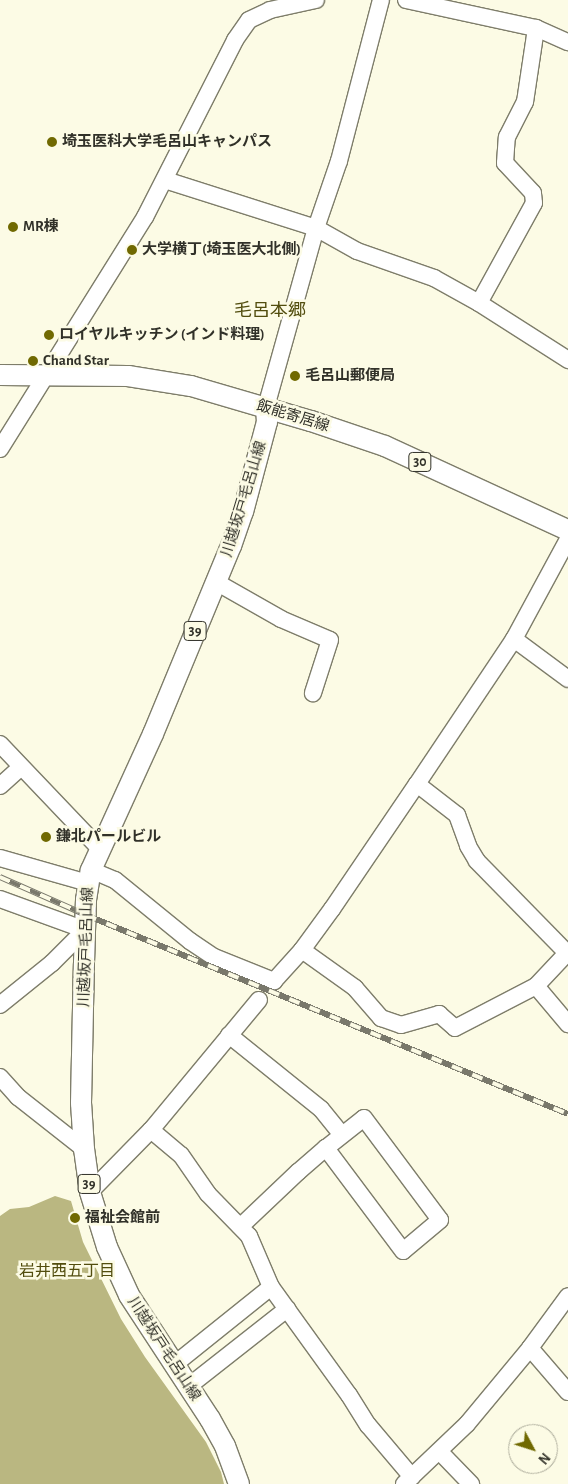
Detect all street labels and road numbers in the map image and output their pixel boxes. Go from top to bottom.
street label: 飯能寄居線 [255,396,331,436]
street label: 川越坂戸毛呂山線 [218,439,270,559]
road number: 30 [408,451,432,474]
road number: 39 [182,620,208,642]
street label: 川越坂戸毛呂山線 [75,887,97,1007]
road number: 39 [76,1172,102,1196]
street label: 川越坂戸毛呂山線 [124,1294,204,1404]

